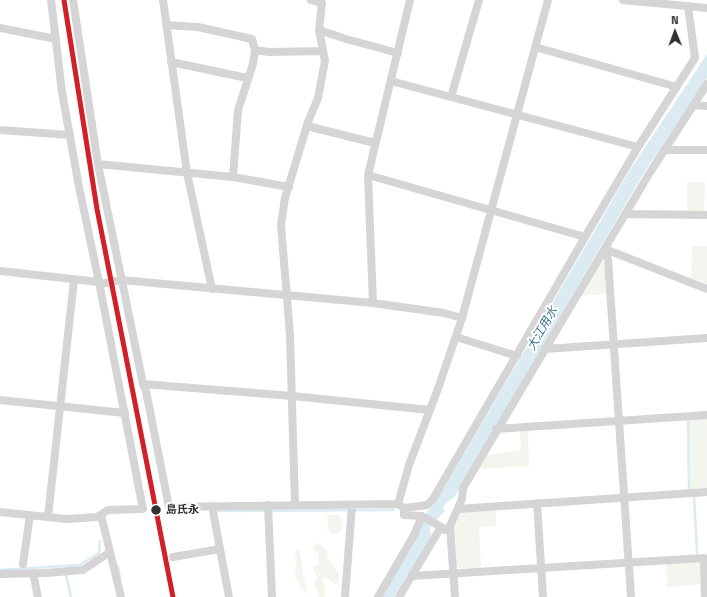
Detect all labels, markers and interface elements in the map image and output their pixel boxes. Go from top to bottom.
north arrow [655,12,695,52]
text: N [671,12,679,28]
water label: 大江用水 [525,305,561,353]
marker: 島氏永 [149,503,163,517]
place label: 島氏永 [166,503,199,517]

